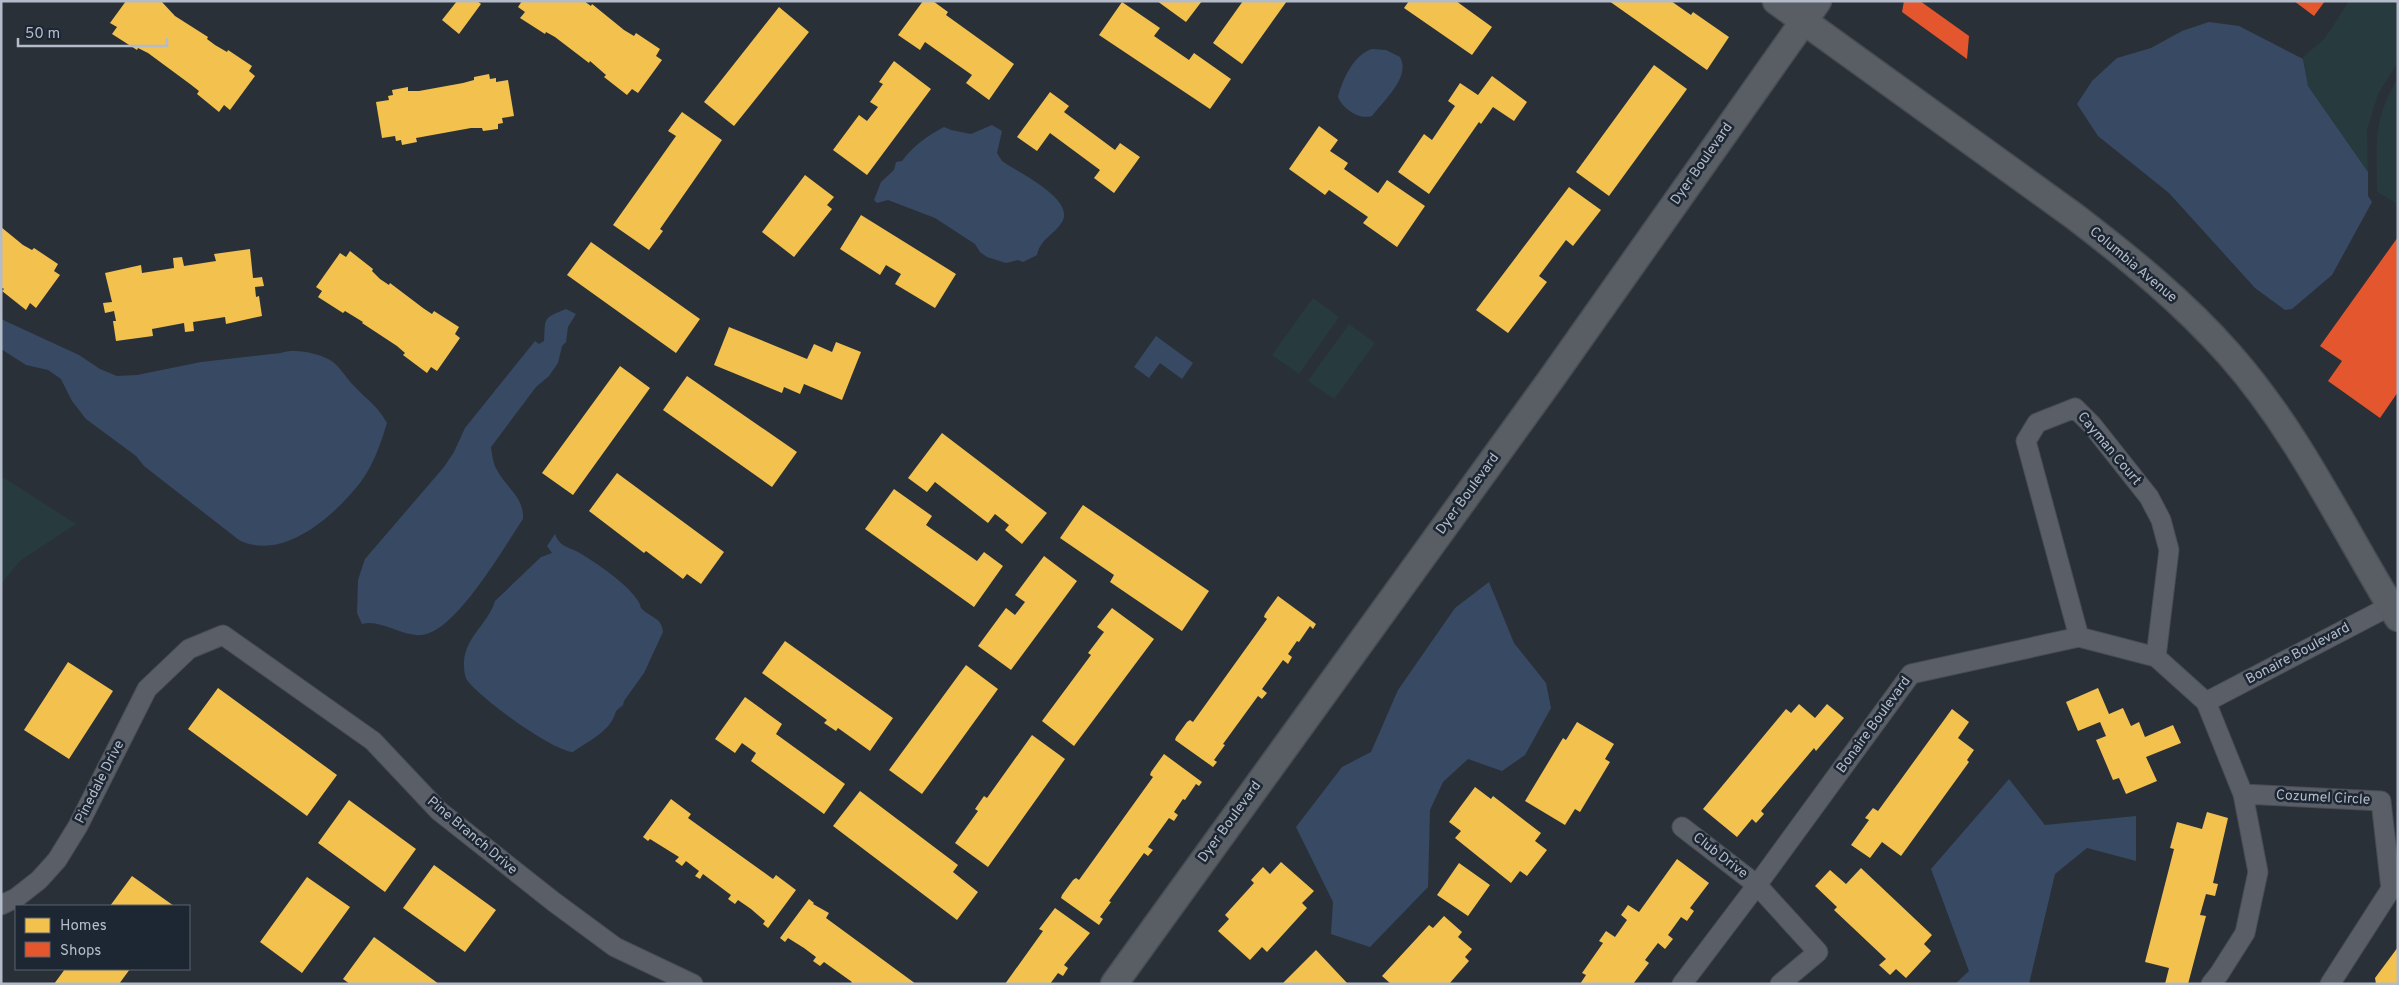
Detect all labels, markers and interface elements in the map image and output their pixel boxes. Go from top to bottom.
scale bar [18,15,166,47]
text: 50 m [25,25,60,44]
street label: Dyer Boulevard [1667,120,1737,208]
street label: Columbia Avenue [2086,224,2180,306]
street label: Cayman Court [2073,409,2145,489]
street label: Dyer Boulevard [1433,450,1503,538]
street label: Bonaire Boulevard [2243,619,2353,689]
street label: Bonaire Boulevard [1833,673,1915,777]
street label: Pinedale Drive [72,738,128,826]
street label: Dyer Boulevard [1195,778,1265,866]
street label: Cozumel Circle [2275,787,2371,809]
street label: Pine Branch Drive [423,793,521,879]
street label: Club Drive [1689,829,1751,883]
legend [15,905,190,970]
text: Homes [60,917,107,936]
text: Shops [60,942,101,961]

